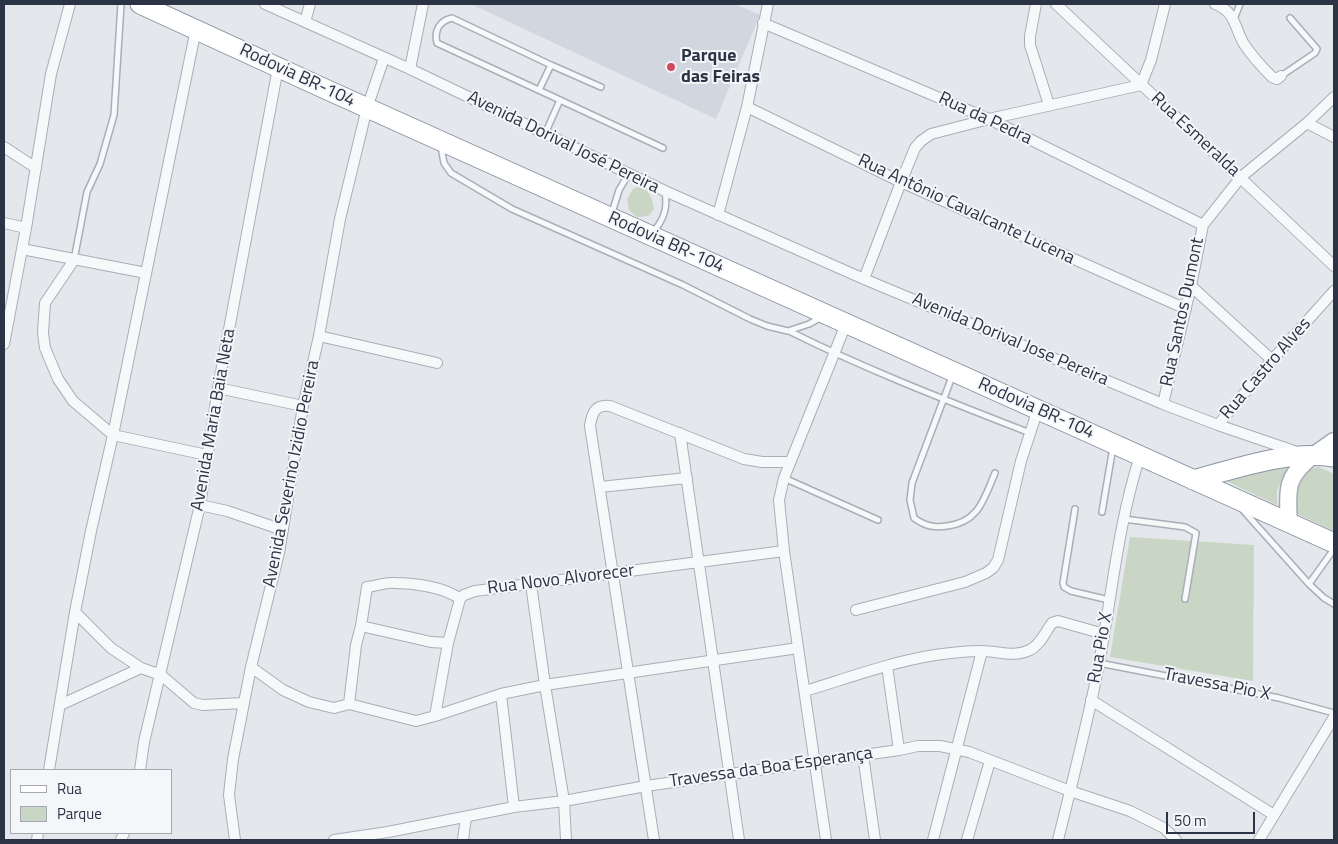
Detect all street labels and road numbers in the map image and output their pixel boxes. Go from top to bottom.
street label: Rodovia BR-104 [236,40,358,112]
street label: Avenida Dorival José Pereira [463,87,663,199]
street label: Rua da Pedra [935,88,1035,150]
street label: Rua Esmeralda [1146,88,1244,182]
street label: Rua Antônio Cavalcante Lucena [854,150,1078,270]
street label: Rodovia BR-104 [605,208,727,278]
street label: Rua Santos Dumont [1157,236,1209,388]
street label: Avenida Dorival Jose Pereira [909,289,1111,391]
street label: Rua Castro Alves [1216,314,1316,424]
street label: Avenida Maria Baia Neta [187,327,241,513]
street label: Avenida Severino Izidio Pereira [259,358,325,590]
street label: Rodovia BR-104 [975,374,1097,444]
street label: Rua Novo Alvorecer [486,560,636,600]
street label: Rua Pio X [1084,611,1118,685]
street label: Travessa Pio X [1162,664,1272,706]
street label: Travessa da Boa Esperança [668,743,874,793]

